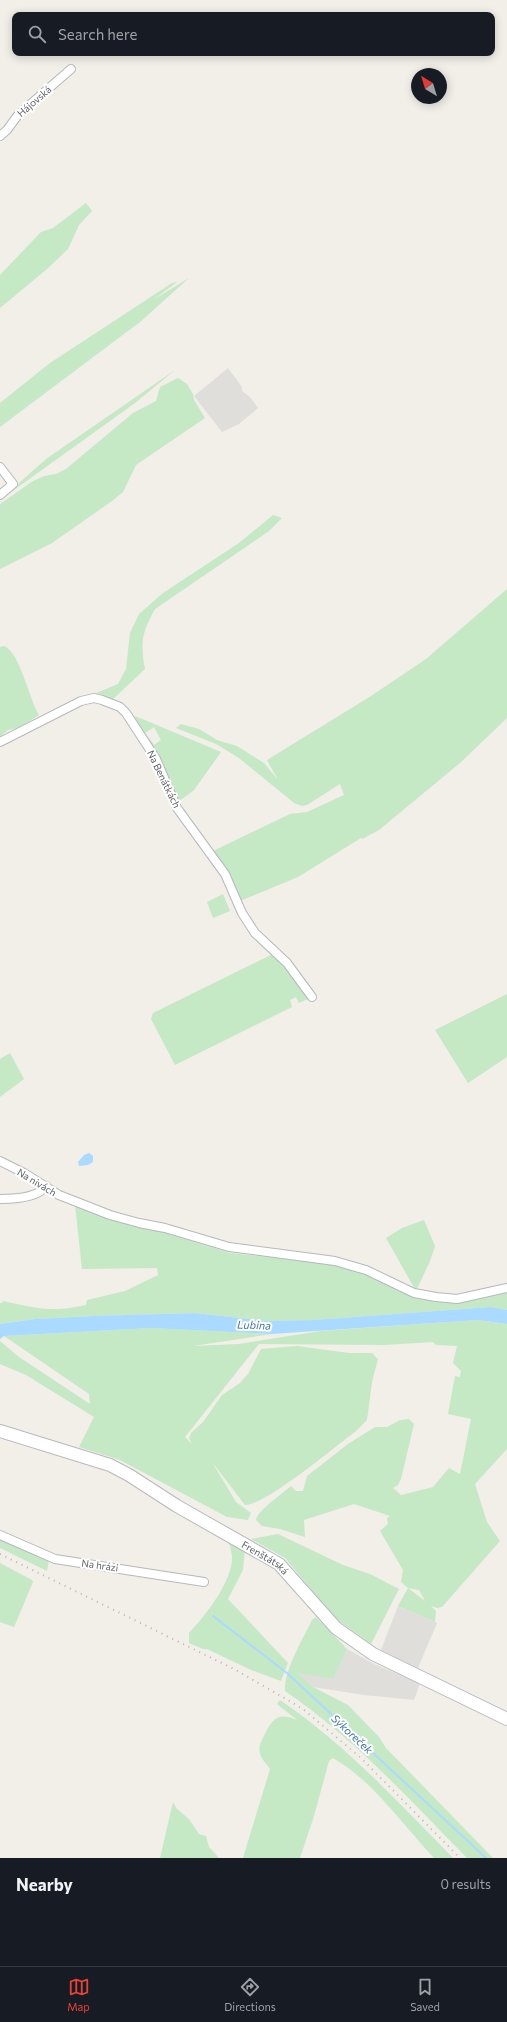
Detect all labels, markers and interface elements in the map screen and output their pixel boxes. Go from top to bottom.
search box [12,12,495,56]
icon: search [26,23,48,45]
text: Search here [58,25,137,43]
north arrow [411,68,447,104]
street label: Hájovská [14,83,54,119]
street label: Na Benátkách [145,748,183,810]
street label: Na nivách [15,1166,59,1198]
water label: Lubina [237,1317,271,1332]
street label: Frenštátská [240,1538,291,1577]
street label: Na hrázi [81,1556,119,1574]
water label: Sýkoreček [329,1711,376,1757]
text: Nearby [16,1874,73,1895]
text: 0 results [440,1876,491,1892]
tab: Map [67,1976,90,2013]
tab: Directions [224,1976,276,2013]
tab: Saved [410,1976,440,2013]

